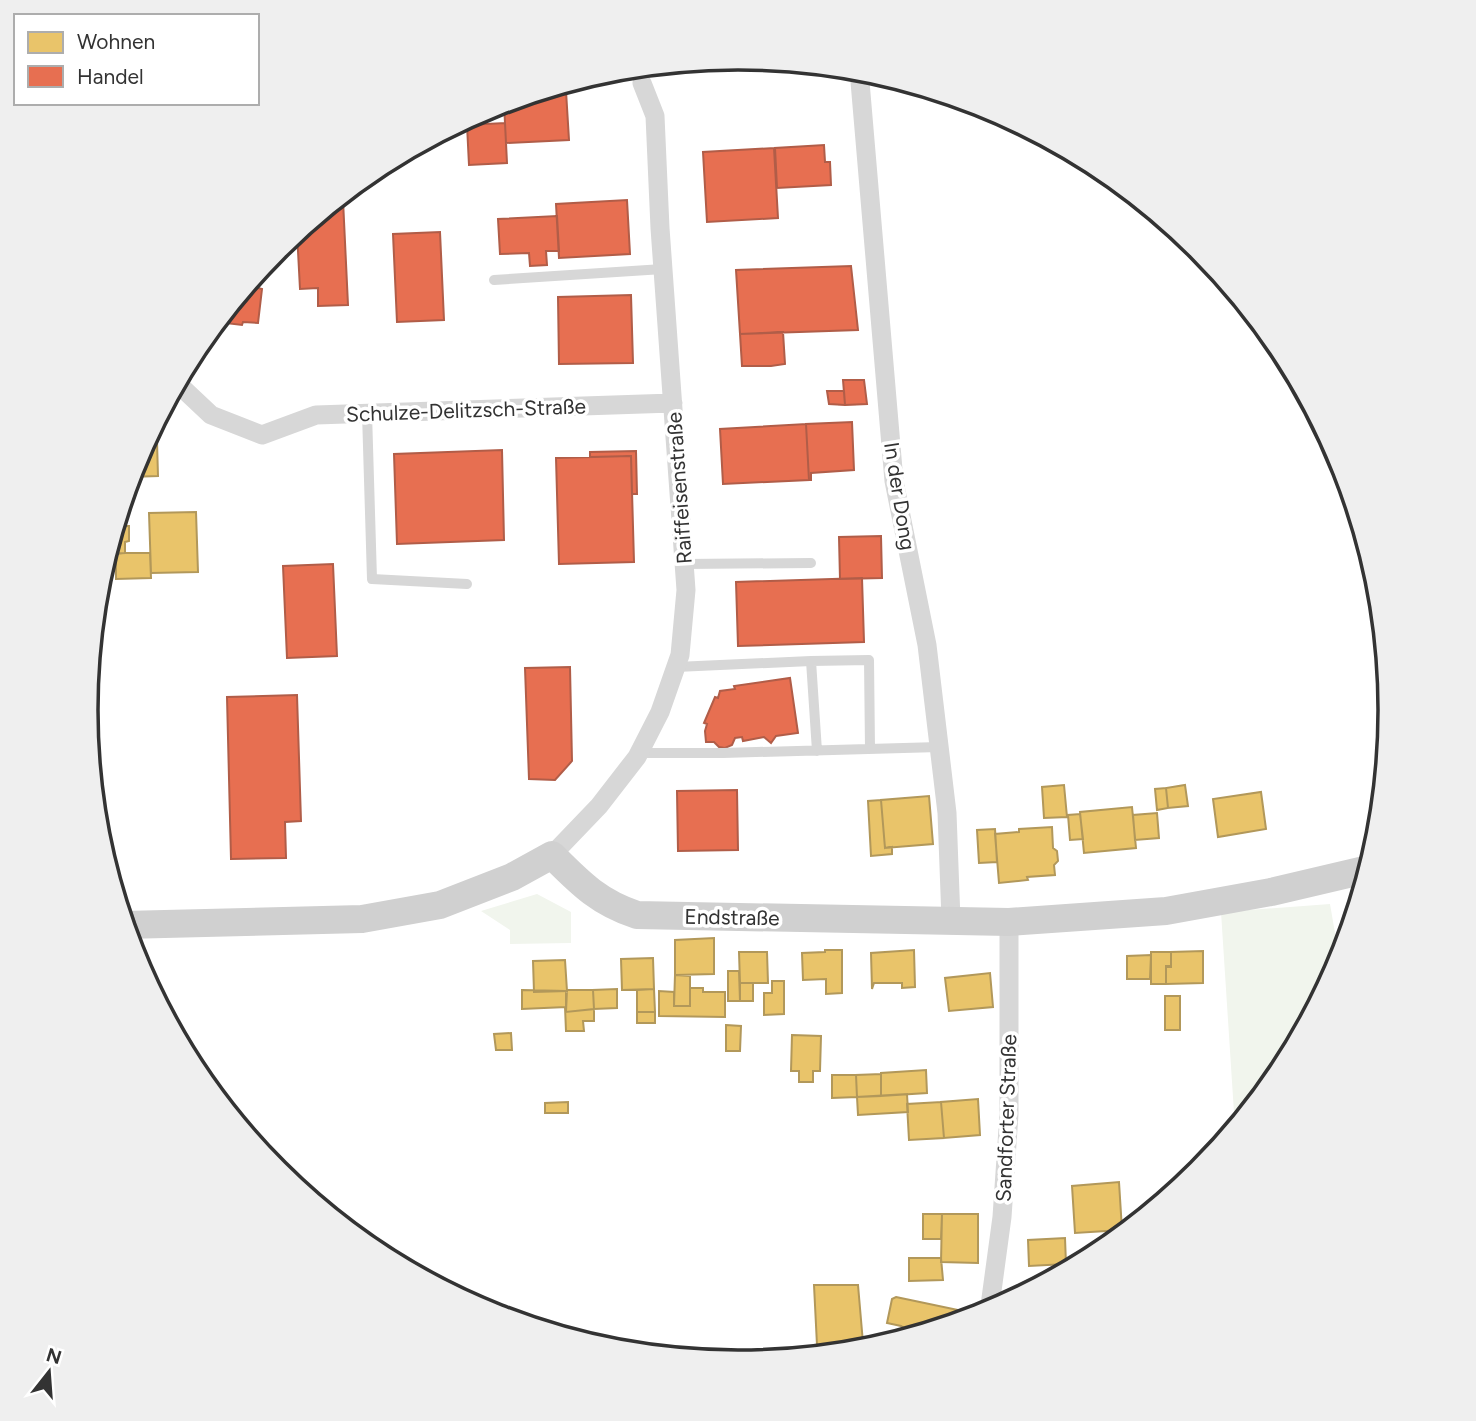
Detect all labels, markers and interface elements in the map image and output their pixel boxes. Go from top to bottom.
legend [14,14,259,105]
text: Wohnen [77,29,155,54]
text: Handel [77,64,144,89]
street label: Schulze-Delitzsch-Straße [346,393,586,427]
street label: Raiffeisenstraße [661,411,697,565]
street label: In der Dong [879,440,921,552]
street label: Endstraße [684,904,780,930]
street label: Sandforter Straße [991,1034,1021,1202]
north arrow [14,1337,84,1407]
text: N [43,1343,64,1369]

